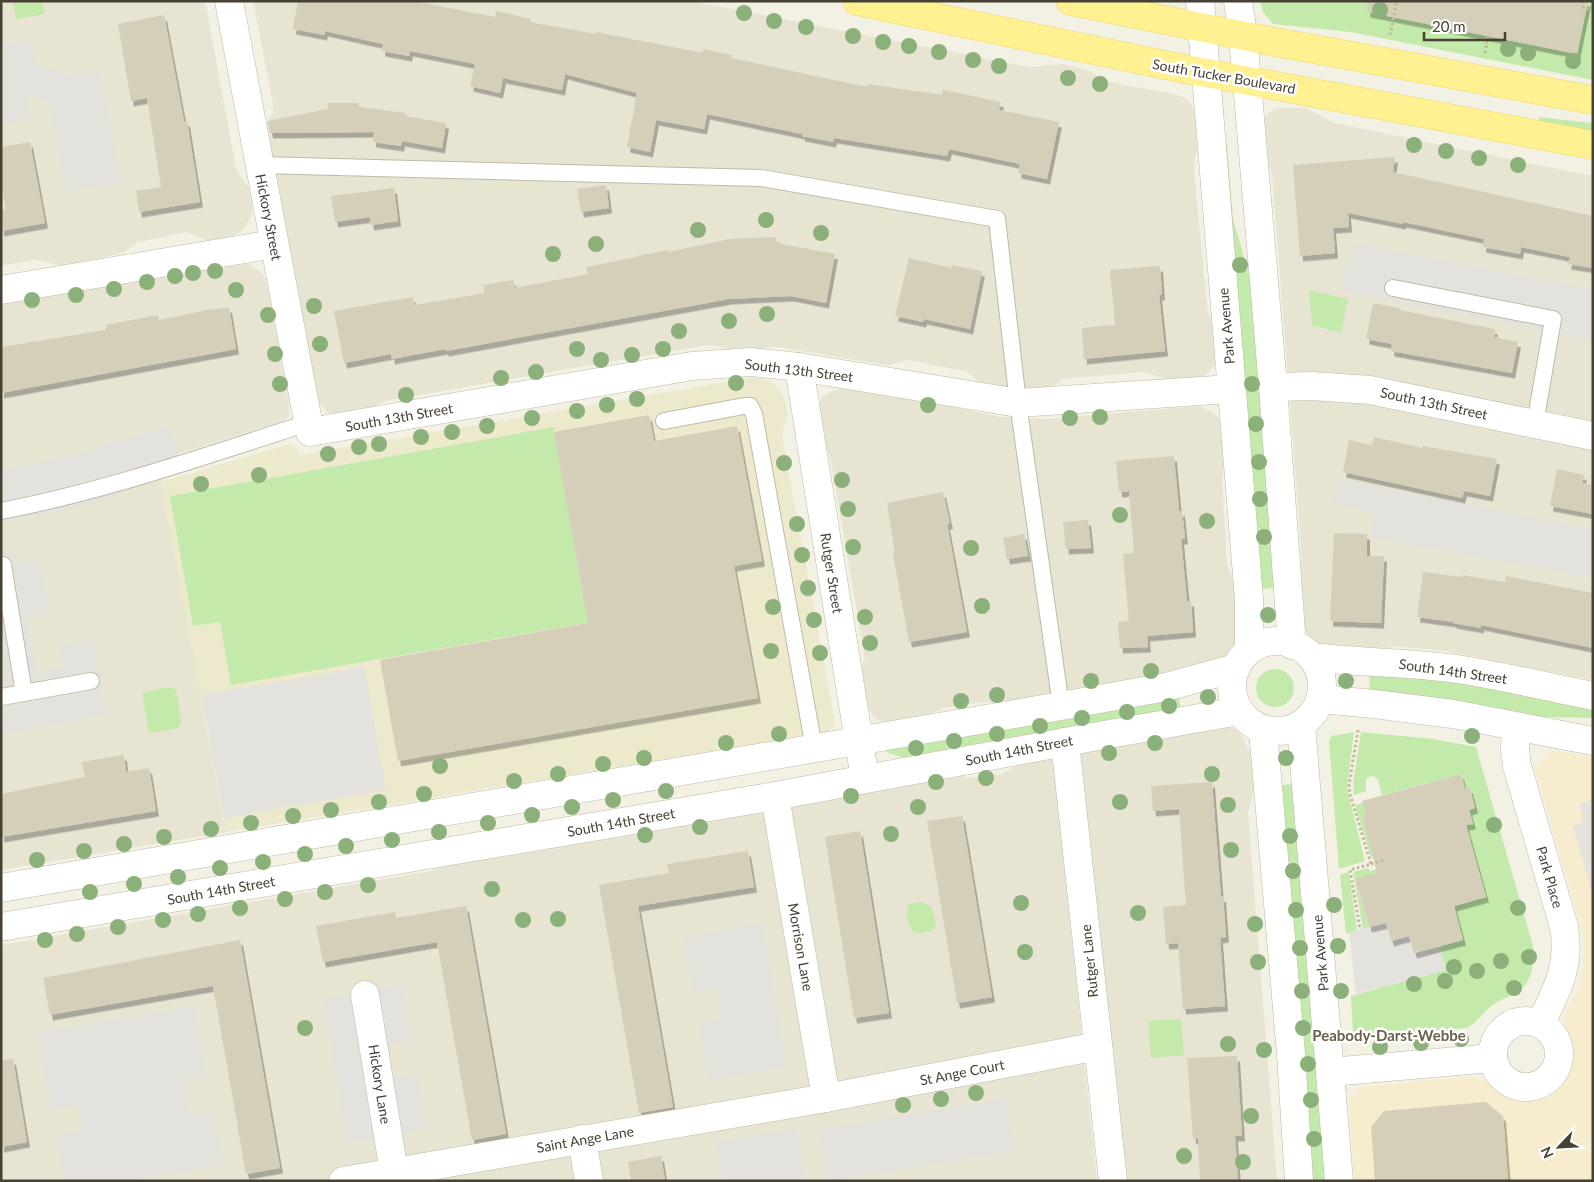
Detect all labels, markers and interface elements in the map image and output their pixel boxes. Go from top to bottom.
scale bar [1424,10,1505,42]
text: 20 m [1432,17,1466,35]
street label: South Tucker Boulevard [1151,55,1297,97]
street label: Hickory Street [252,172,286,262]
street label: Park Avenue [1214,287,1238,365]
street label: South 13th Street [744,355,854,385]
street label: South 13th Street [1379,383,1489,423]
street label: South 13th Street [344,399,454,435]
street label: Rutger Street [817,532,847,614]
street label: South 14th Street [1398,655,1508,687]
street label: South 14th Street [964,731,1074,769]
street label: South 14th Street [566,804,676,840]
street label: Park Place [1533,844,1567,910]
street label: South 14th Street [166,872,276,908]
street label: Morrison Lane [785,902,817,992]
street label: Park Avenue [1308,914,1332,992]
street label: Rutger Lane [1077,924,1101,998]
district label: Peabody-Darst-Webbe [1312,1026,1466,1044]
street label: Hickory Lane [365,1043,395,1125]
street label: St Ange Court [918,1055,1006,1089]
street label: Saint Ange Lane [535,1122,635,1156]
north arrow [1534,1122,1584,1172]
text: N [1537,1144,1557,1161]

